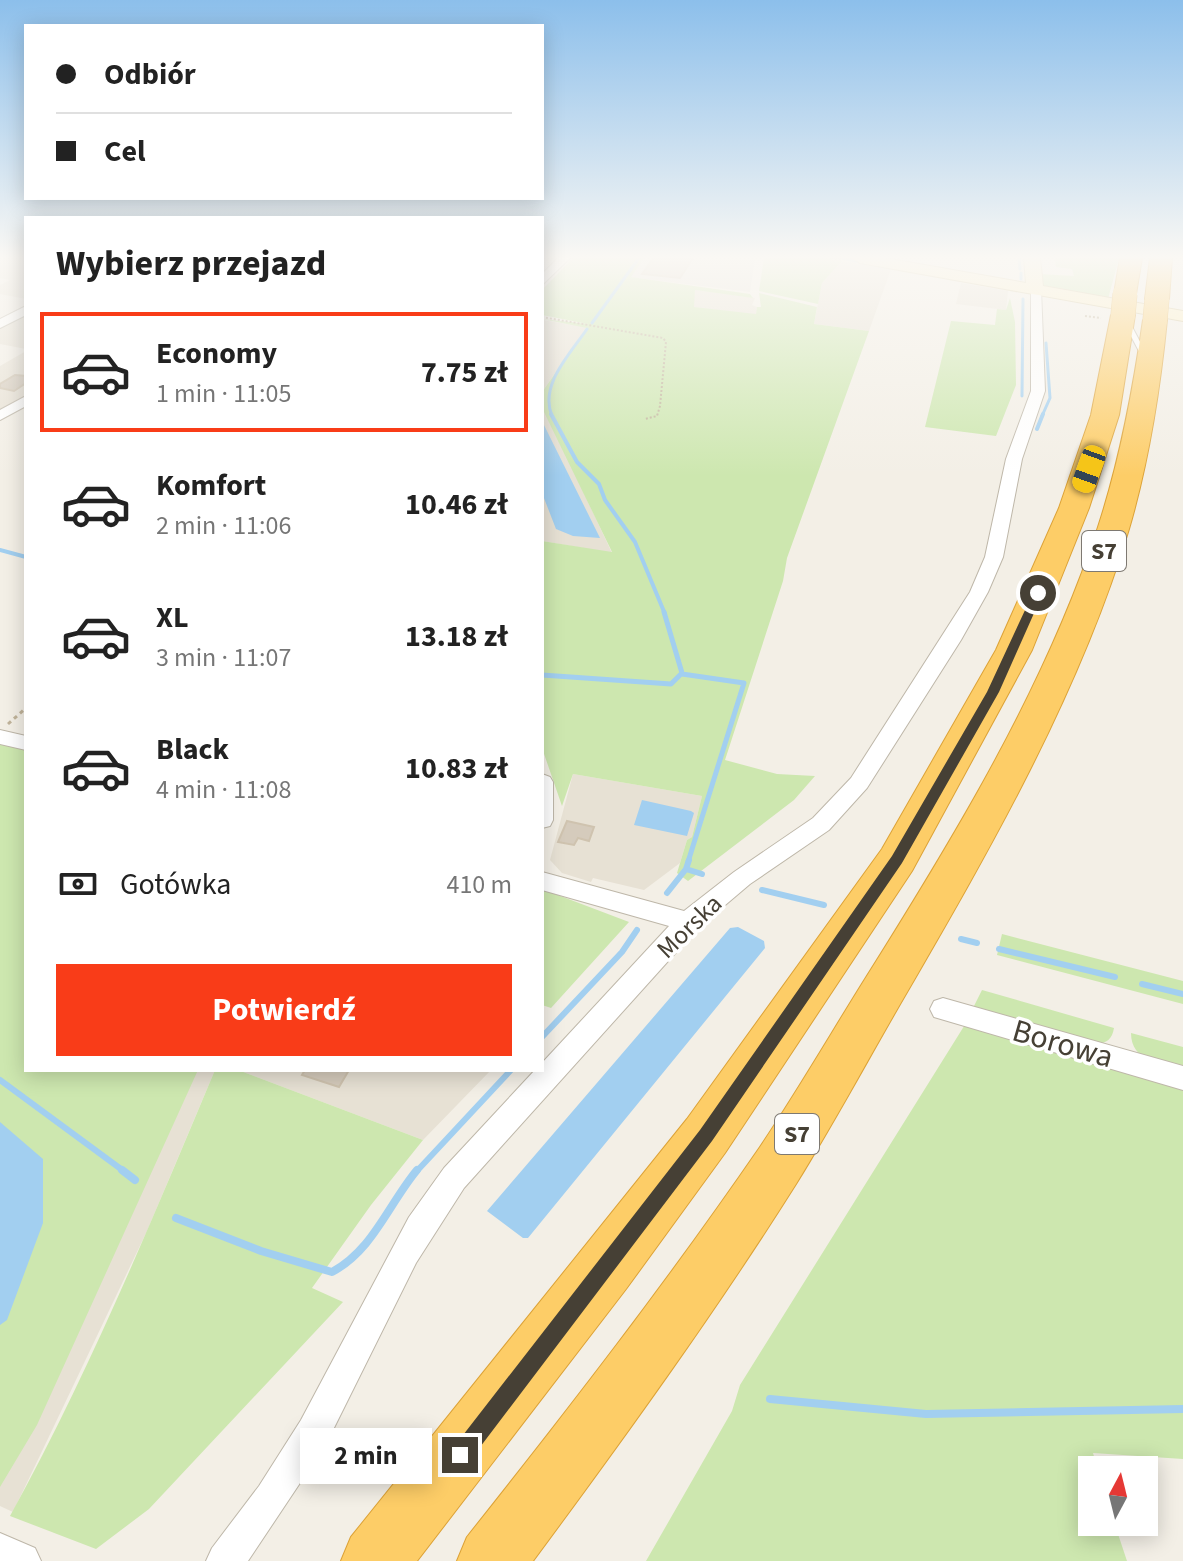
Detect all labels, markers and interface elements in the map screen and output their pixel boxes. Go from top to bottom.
text: Odbiór [104,53,196,96]
text: Cel [104,130,146,173]
text: Wybierz przejazd [56,238,326,289]
text: Economy [156,332,277,375]
icon: car [60,336,132,408]
text: 7.75 zł [421,351,508,394]
text: 1 min · 11:05 [156,375,291,412]
car [1070,442,1108,496]
text: Komfort [156,464,266,507]
icon: car [60,468,132,540]
text: 10.46 zł [405,483,508,526]
text: 2 min · 11:06 [156,507,291,544]
road number: S7 [1082,531,1126,571]
route start [1020,575,1056,611]
text: XL [156,596,189,639]
icon: car [60,600,132,672]
text: 13.18 zł [405,615,508,658]
text: 3 min · 11:07 [156,639,291,676]
text: Black [156,728,229,771]
icon: car [60,732,132,804]
text: 10.83 zł [405,747,508,790]
text: 4 min · 11:08 [156,771,291,808]
icon: cash [56,862,100,906]
text: Gotówka [120,863,231,906]
text: 410 m [446,866,512,903]
street label: Morska [648,886,730,967]
button: Potwierdź [56,964,512,1056]
street label: Borowa [1007,1008,1119,1080]
road number: S7 [775,1114,819,1154]
callout: 2 min [300,1427,432,1483]
text: 2 min [334,1437,398,1474]
route end [442,1437,478,1473]
north arrow [1078,1456,1158,1536]
map controls [1078,1456,1158,1536]

